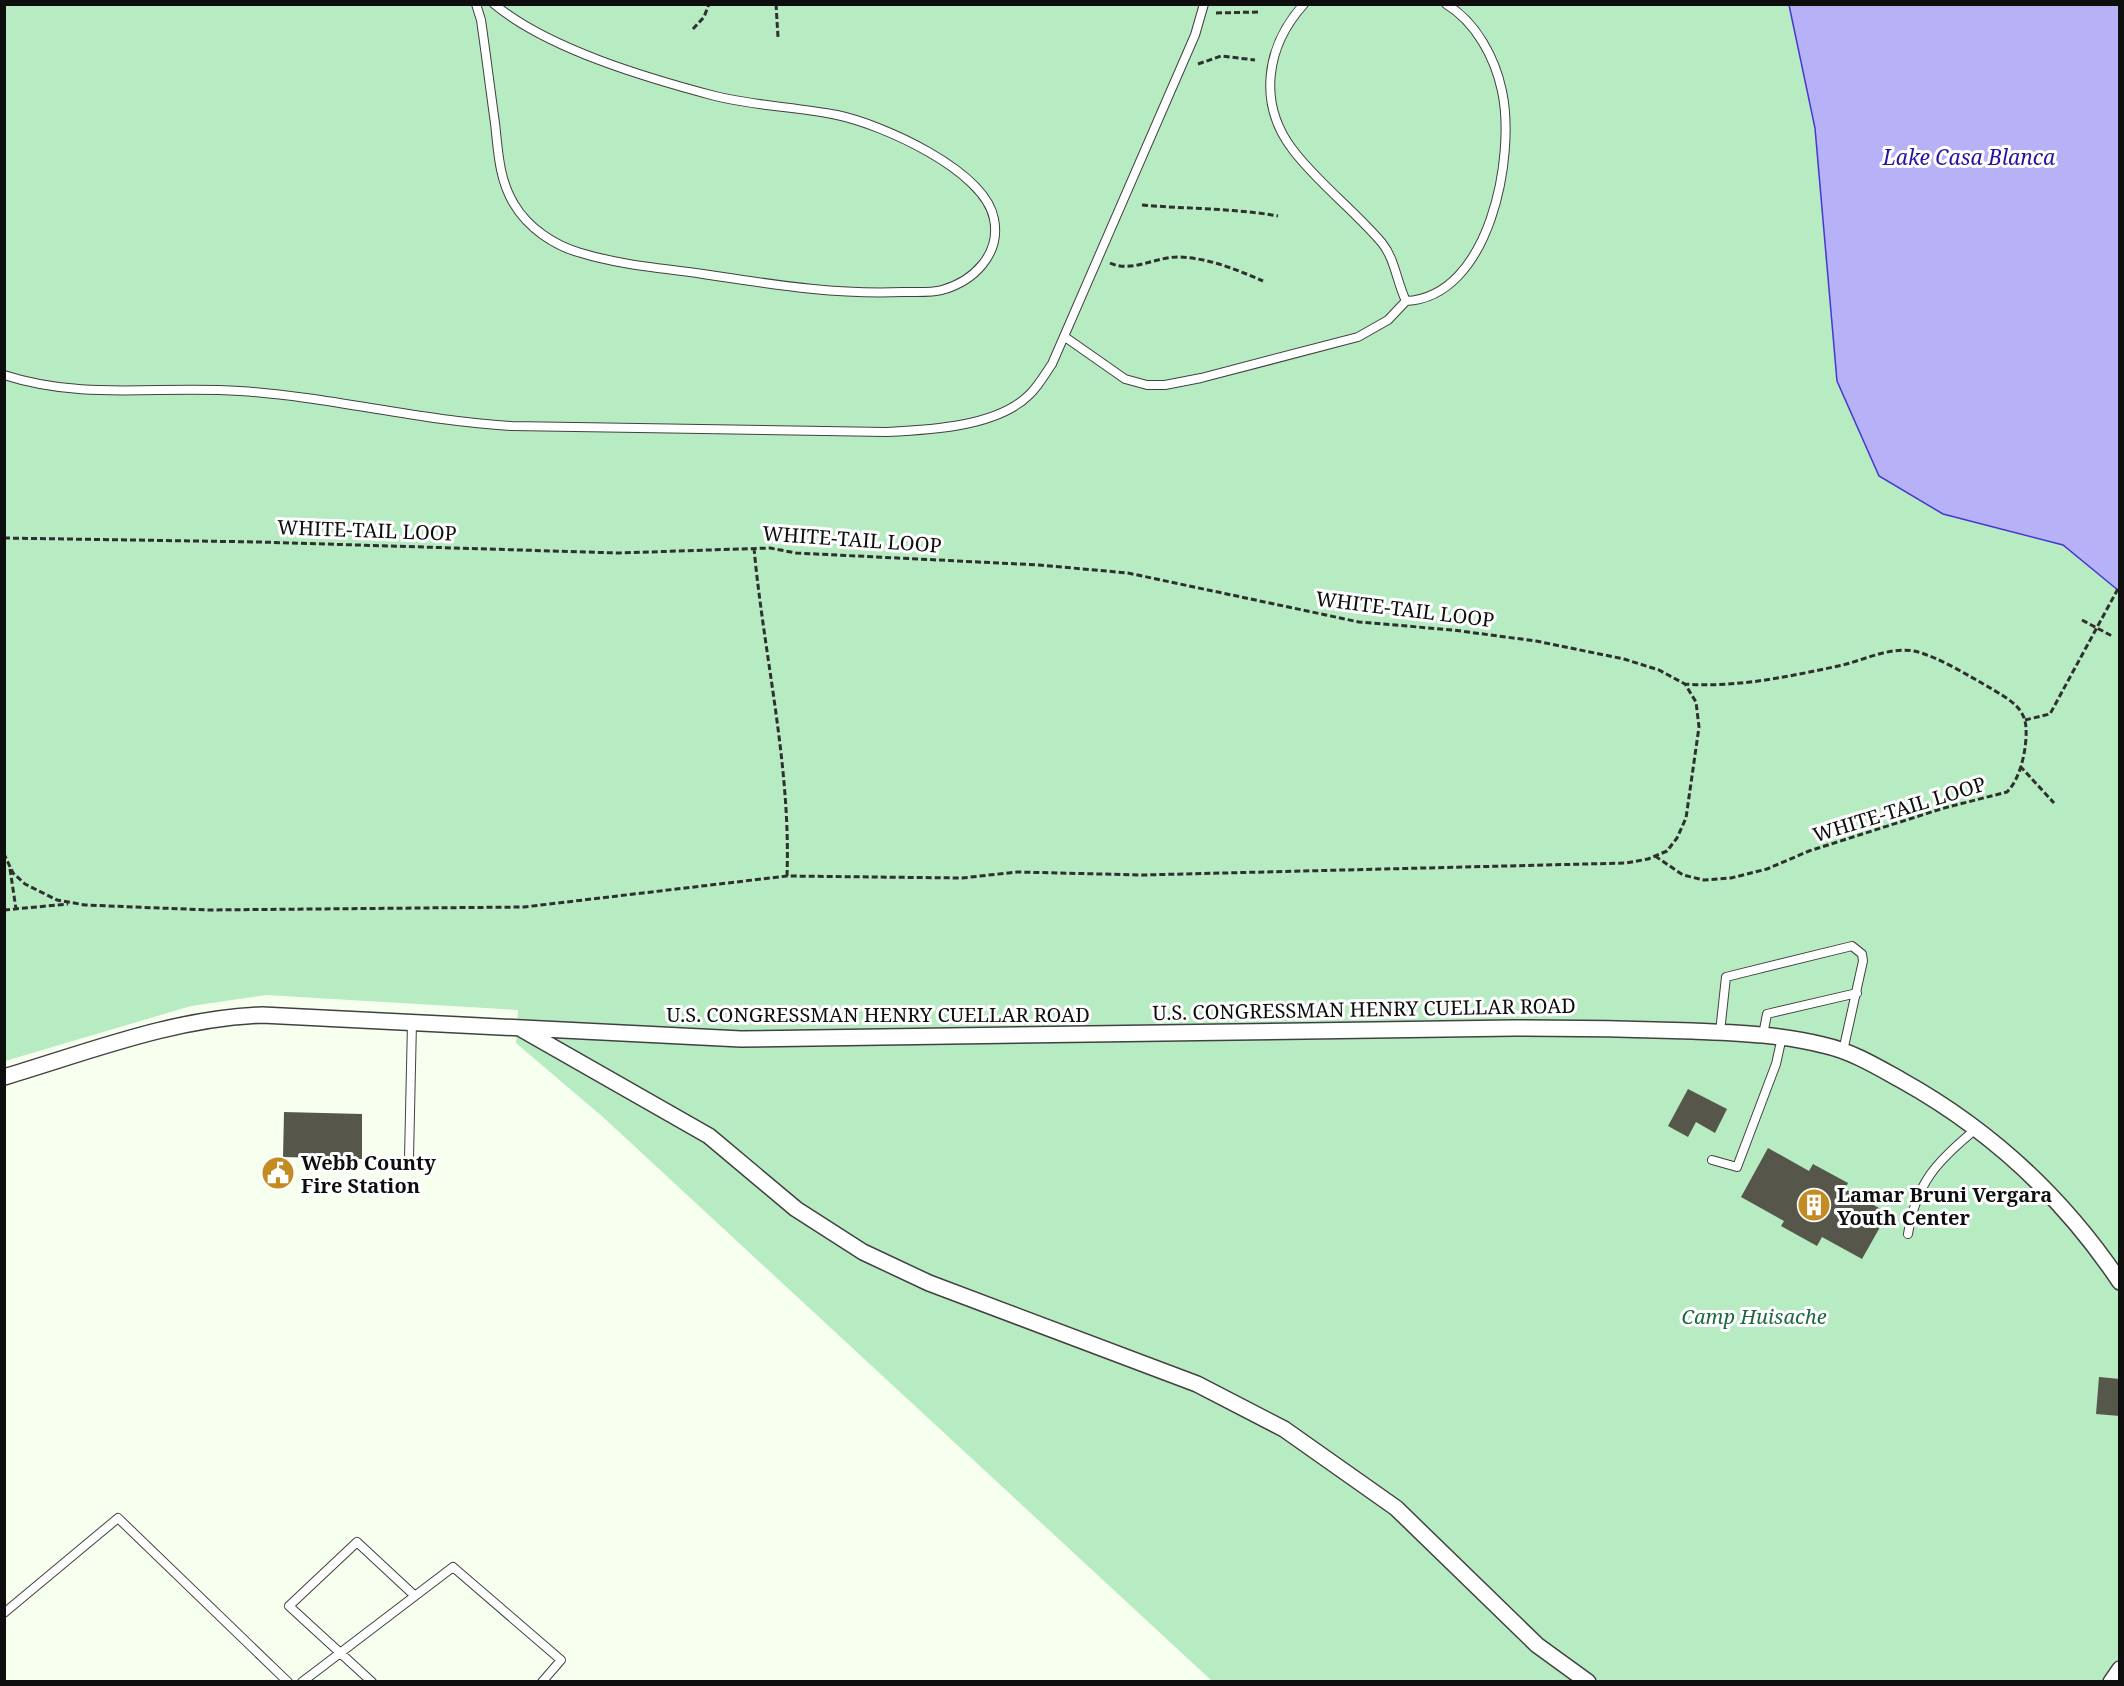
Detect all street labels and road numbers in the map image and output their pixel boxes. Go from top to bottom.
street label: WHITE-TAIL LOOP [277,513,457,547]
street label: WHITE-TAIL LOOP [762,519,942,559]
street label: WHITE-TAIL LOOP [1314,585,1496,633]
street label: WHITE-TAIL LOOP [1809,770,1989,848]
street label: U.S. CONGRESSMAN HENRY CUELLAR ROAD [1152,992,1576,1026]
street label: U.S. CONGRESSMAN HENRY CUELLAR ROAD [666,1001,1090,1028]

